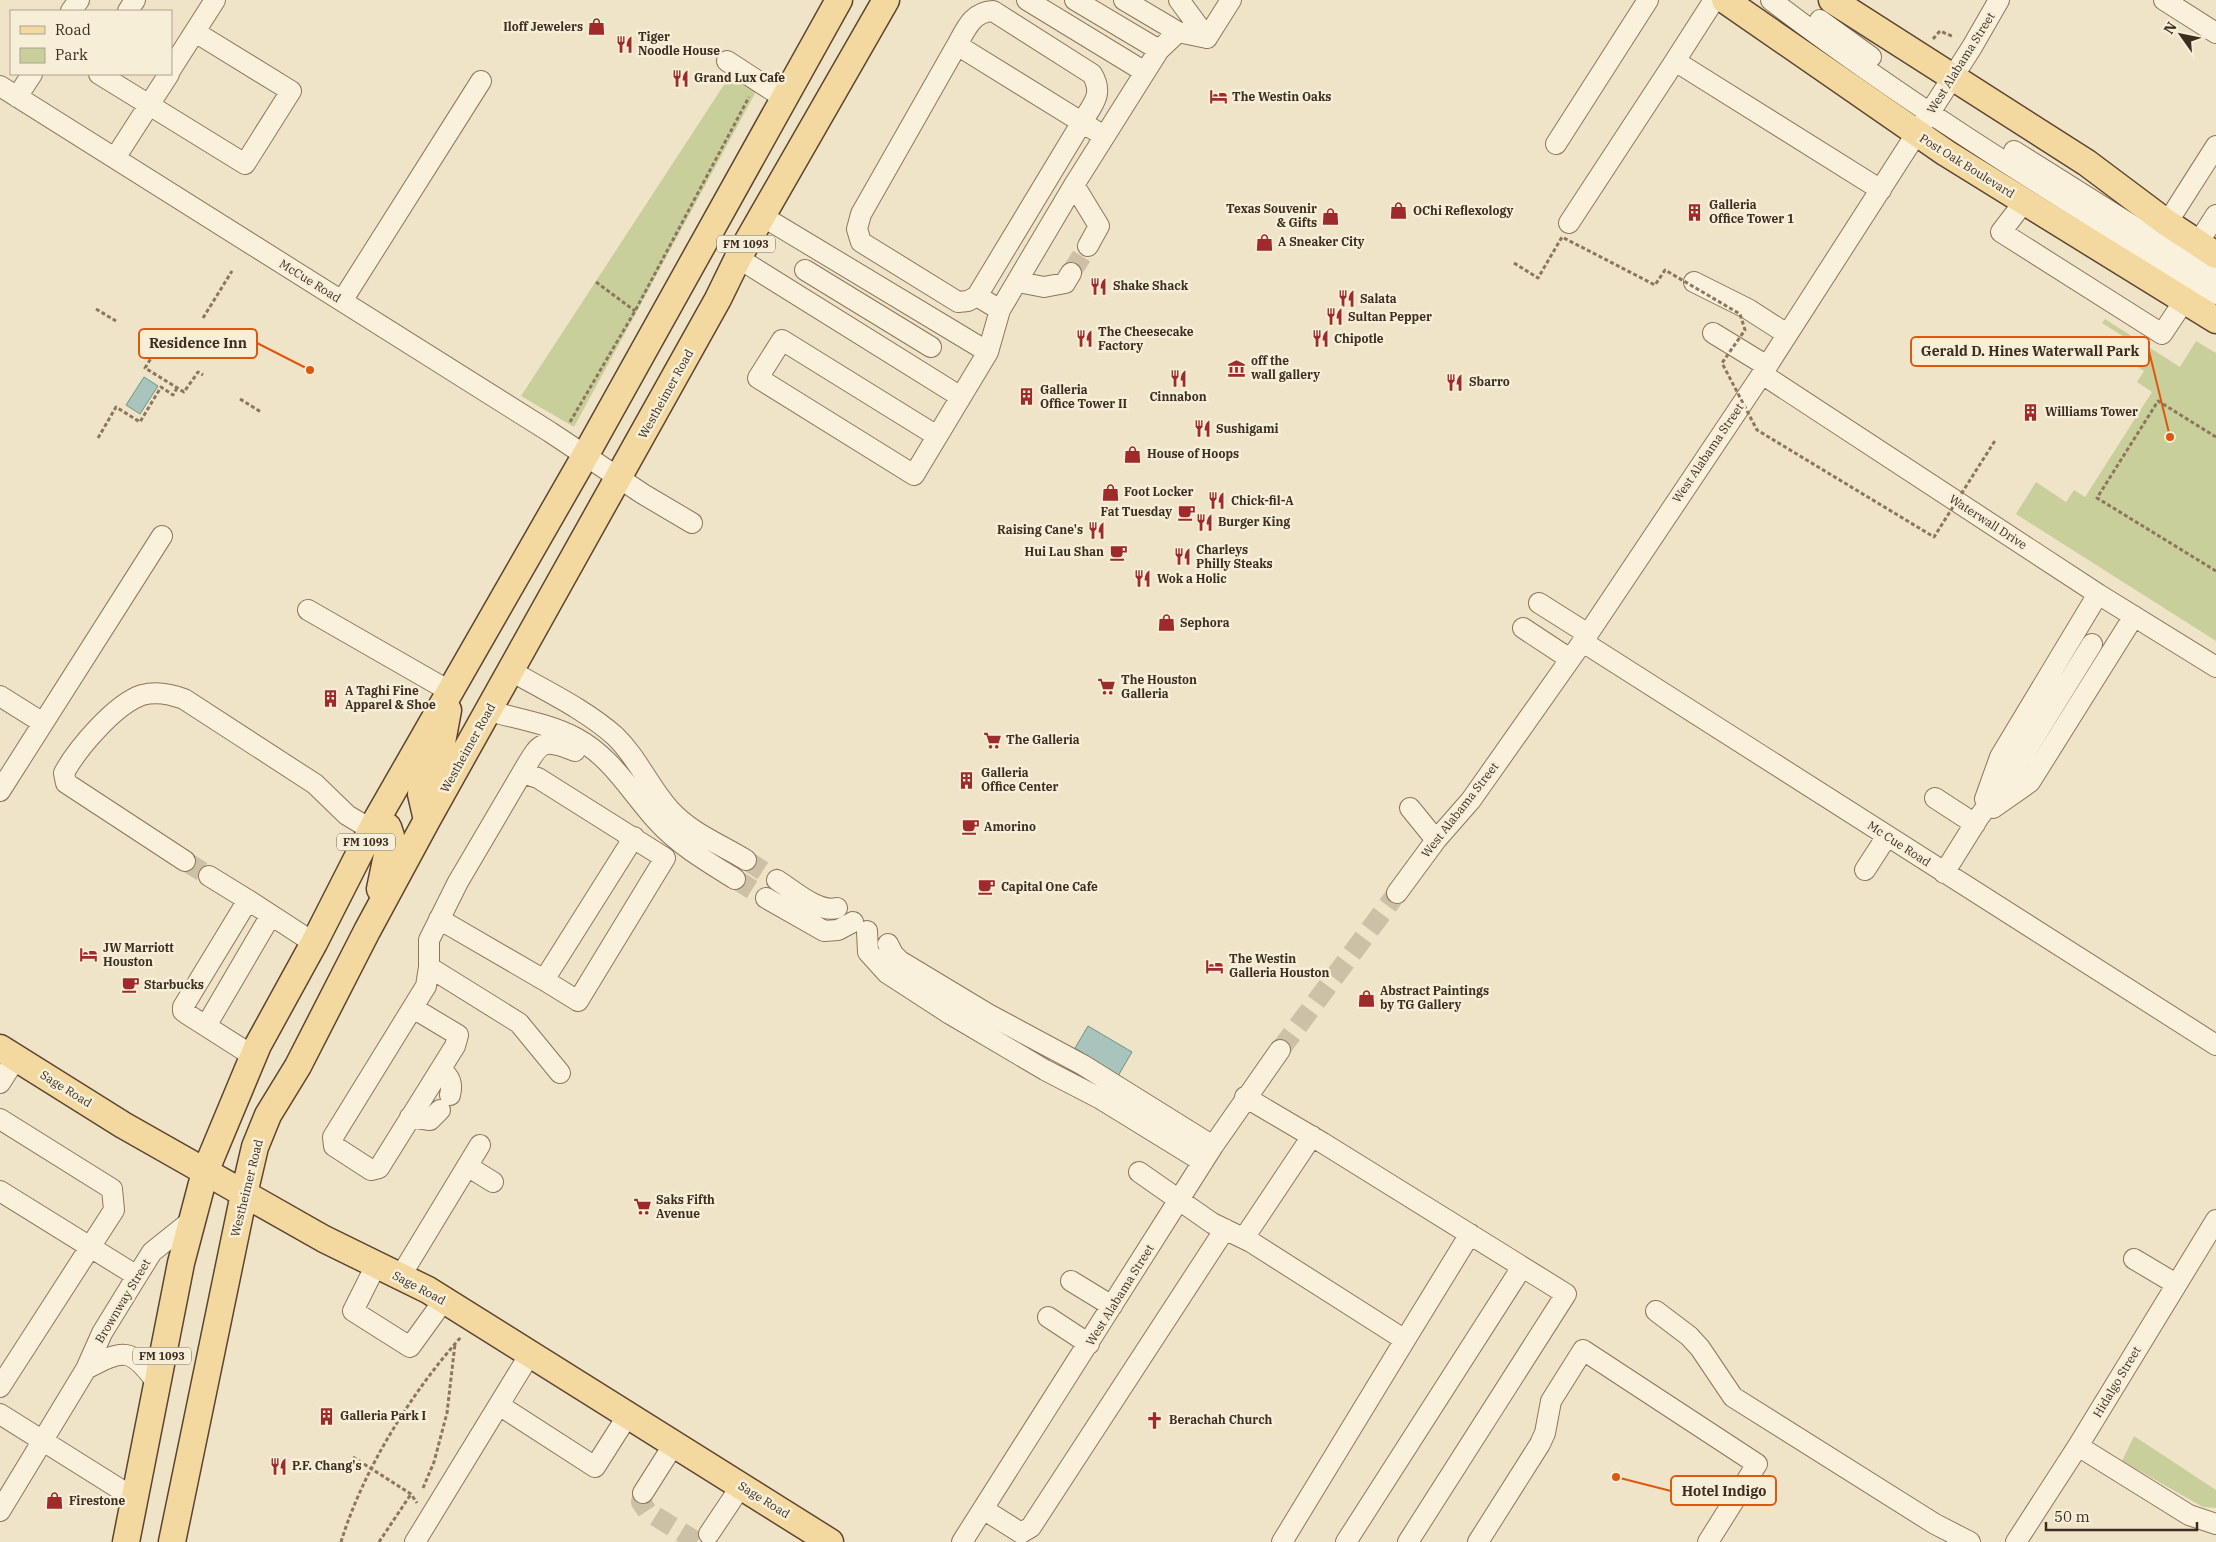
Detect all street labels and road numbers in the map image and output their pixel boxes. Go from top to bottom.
street label: West Alabama Street [1923,9,1998,116]
street label: Post Oak Boulevard [1917,130,2018,201]
road number: FM 1093 [717,235,775,252]
street label: McCue Road [277,256,344,305]
street label: Westheimer Road [635,346,696,441]
street label: West Alabama Street [1669,400,1746,505]
street label: Waterwall Drive [1947,491,2030,552]
street label: Westheimer Road [437,700,498,795]
street label: West Alabama Street [1418,759,1501,860]
street label: Mc Cue Road [1865,818,1934,870]
road number: FM 1093 [337,834,395,850]
street label: Sage Road [38,1067,95,1110]
street label: Westheimer Road [227,1138,266,1238]
street label: West Alabama Street [1082,1241,1157,1348]
street label: Brownway Street [92,1256,154,1346]
street label: Sage Road [390,1267,448,1308]
street label: Hidalgo Street [2089,1343,2144,1420]
road number: FM 1093 [133,1348,191,1364]
street label: Sage Road [736,1478,793,1521]

